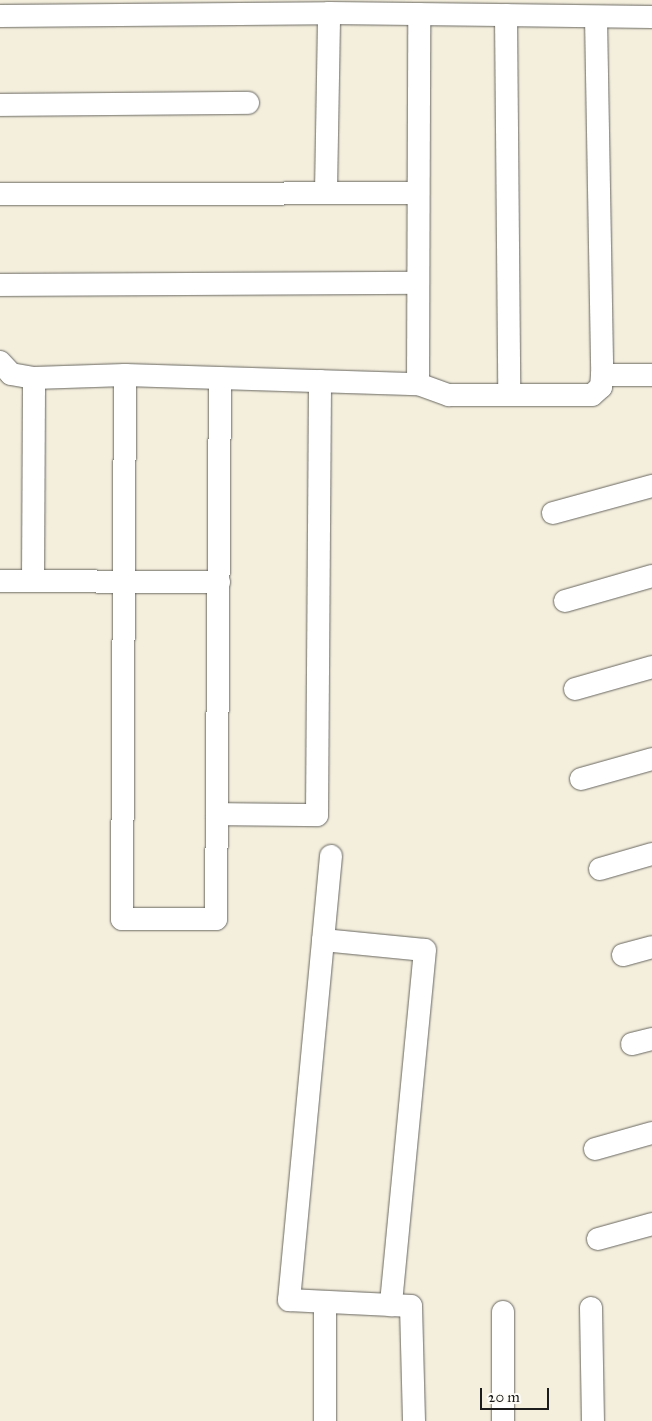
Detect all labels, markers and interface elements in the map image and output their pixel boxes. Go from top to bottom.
scale bar [482,1378,551,1410]
text: 20 m [488,1388,520,1406]

